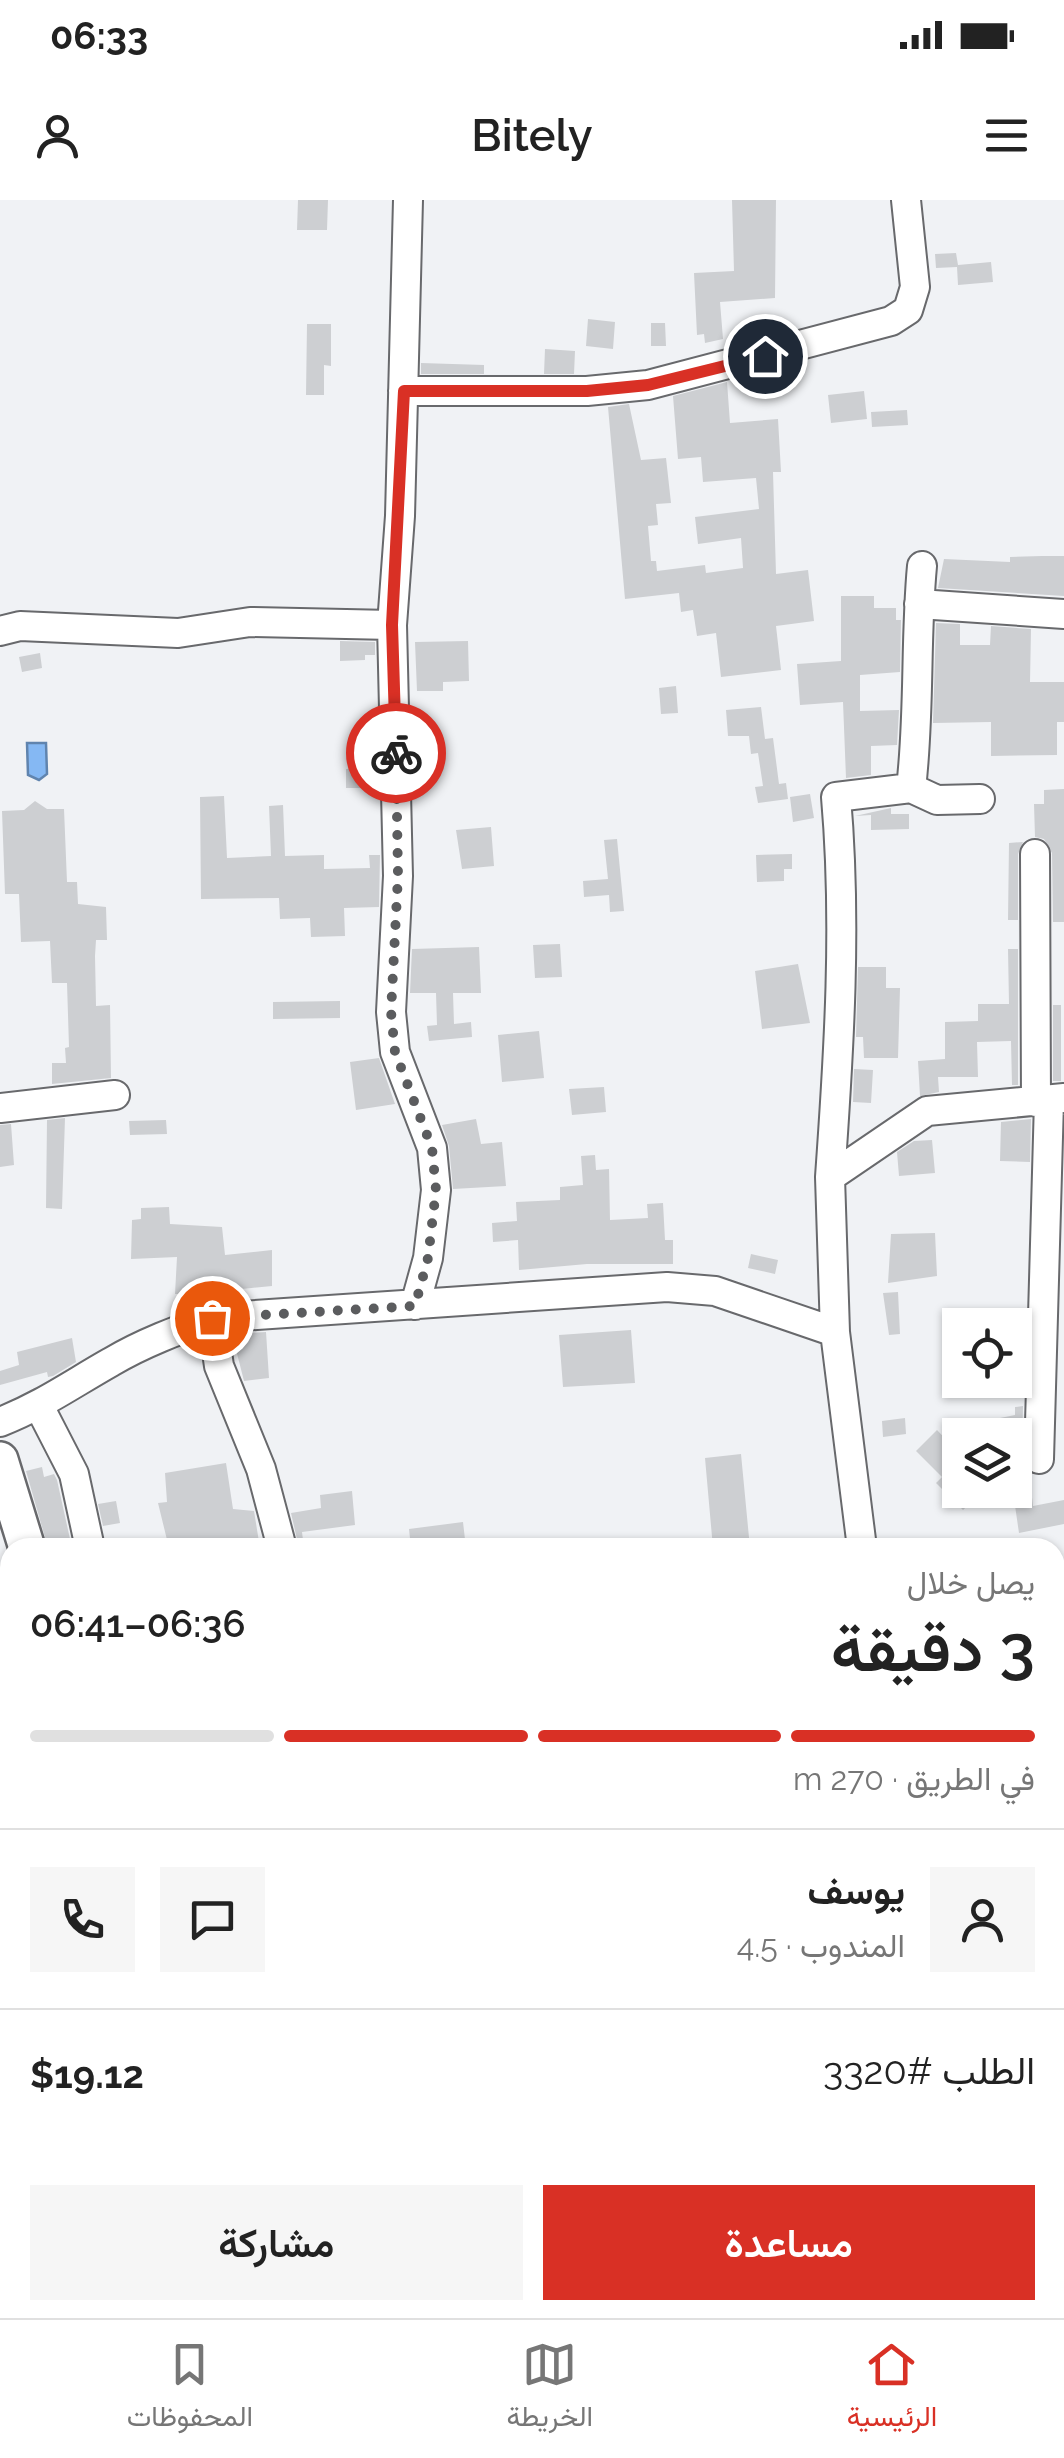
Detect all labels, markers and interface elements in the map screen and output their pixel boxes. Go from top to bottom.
text: 06:33 [50,13,148,58]
icon: person [30,108,85,163]
icon: menu [979,108,1034,163]
text: Bitely [471,109,593,162]
pin [723,314,808,399]
icon: home [738,329,793,384]
courier [346,703,446,803]
icon: bike [369,726,424,781]
pin [170,1276,255,1361]
icon: bag [185,1291,240,1346]
map controls [942,1308,1032,1508]
button: locate [942,1308,1032,1398]
button: layers [942,1418,1032,1508]
text: يصل خلال [907,1564,1035,1601]
text: 06:36–06:41 [30,1601,246,1646]
text: 3 دقيقة [831,1610,1035,1686]
text: في الطريق · 270 m [793,1760,1035,1797]
button: phone [30,1867,135,1972]
button: chat [160,1867,265,1972]
button: person [930,1867,1035,1972]
text: يوسف [808,1868,905,1913]
text: المندوب · 4.5 [737,1927,905,1964]
text: الطلب #3320 [823,2048,1035,2093]
text: $19.12 [30,2052,144,2097]
button: مشاركة [30,2185,523,2300]
button: مساعدة [543,2185,1035,2300]
tab: المحفوظات [127,2337,253,2441]
tab: الخريطة [507,2337,593,2441]
tab: الرئيسية [847,2337,937,2441]

